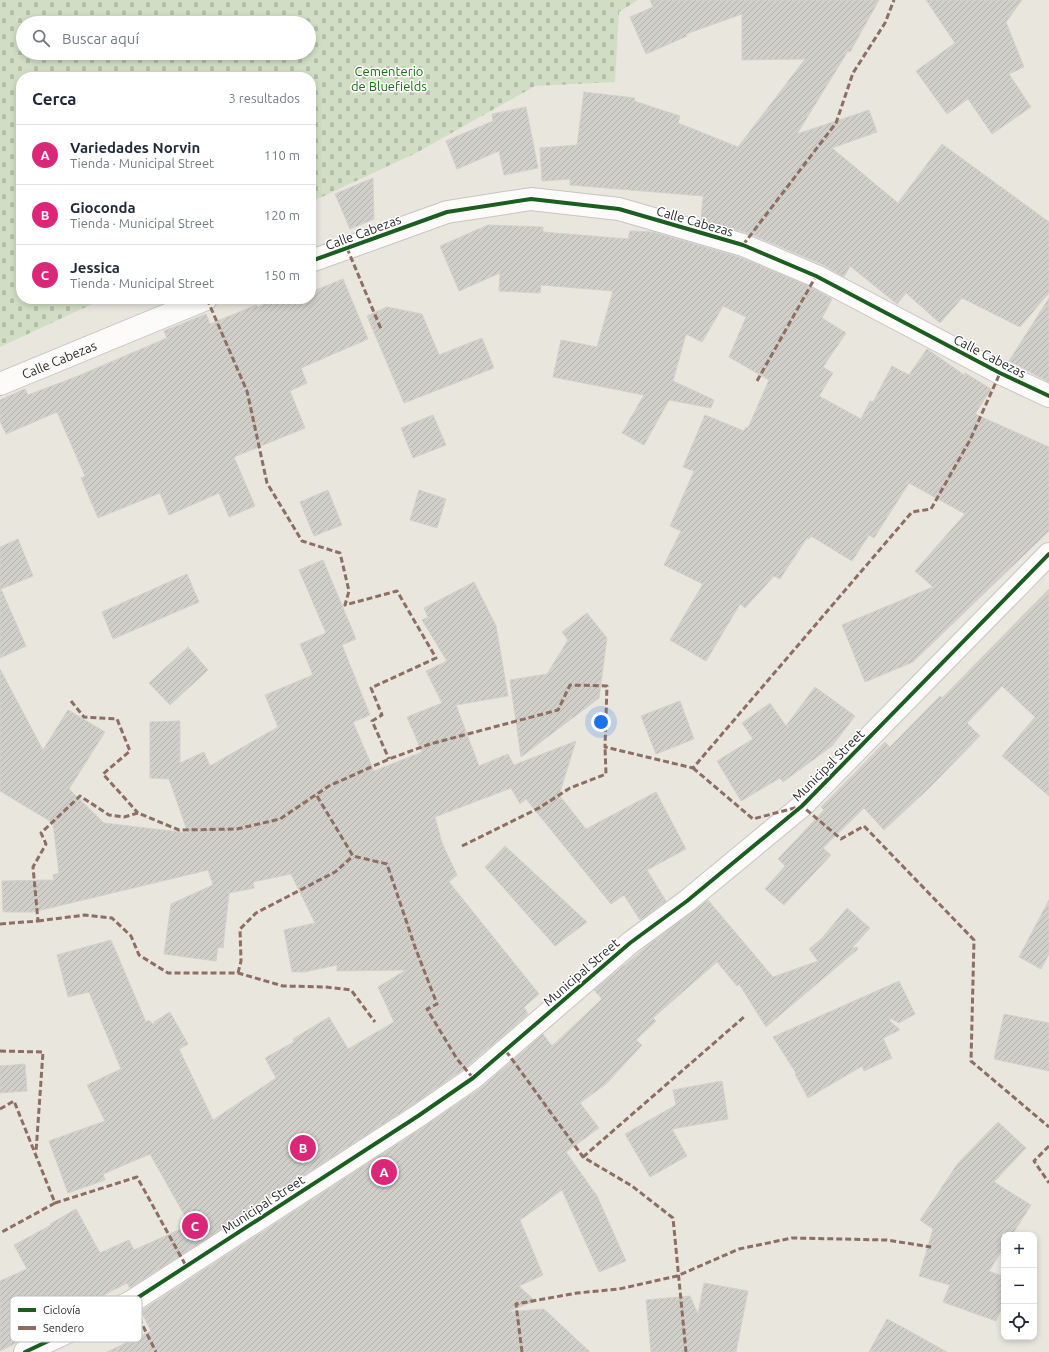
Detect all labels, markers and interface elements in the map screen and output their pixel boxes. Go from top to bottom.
search box [16,16,316,60]
icon: search [30,27,52,49]
text: Buscar aquí [62,30,139,47]
park label: Cementerio de Bluefields [351,64,427,93]
text: Cerca [32,89,77,108]
text: 3 resultados [229,91,300,105]
text: Variedades Norvin [70,139,200,156]
text: A [40,148,50,162]
text: 110 m [264,148,300,162]
text: Tienda · Municipal Street [70,156,214,170]
text: Gioconda [70,199,136,216]
street label: Calle Cabezas [655,203,735,239]
text: B [41,208,49,222]
text: 120 m [264,208,300,222]
street label: Calle Cabezas [323,212,403,252]
text: Tienda · Municipal Street [70,216,214,230]
text: Jessica [70,259,120,276]
text: C [41,268,49,282]
text: 150 m [264,268,300,282]
text: Tienda · Municipal Street [70,276,214,290]
street label: Calle Cabezas [951,332,1029,380]
street label: Calle Cabezas [20,338,99,381]
your location [591,712,611,732]
street label: Municipal Street [789,726,867,804]
street label: Municipal Street [540,935,622,1009]
pin: B [290,1133,316,1163]
pin: A [371,1157,397,1187]
street label: Municipal Street [219,1172,307,1236]
pin: C [182,1211,208,1241]
map controls [1001,1232,1037,1340]
button: + [1001,1232,1037,1268]
button: − [1001,1268,1037,1304]
legend [10,1296,142,1342]
text: Ciclovía [43,1304,81,1316]
button: locate [1001,1304,1037,1340]
text: Sendero [43,1322,84,1334]

